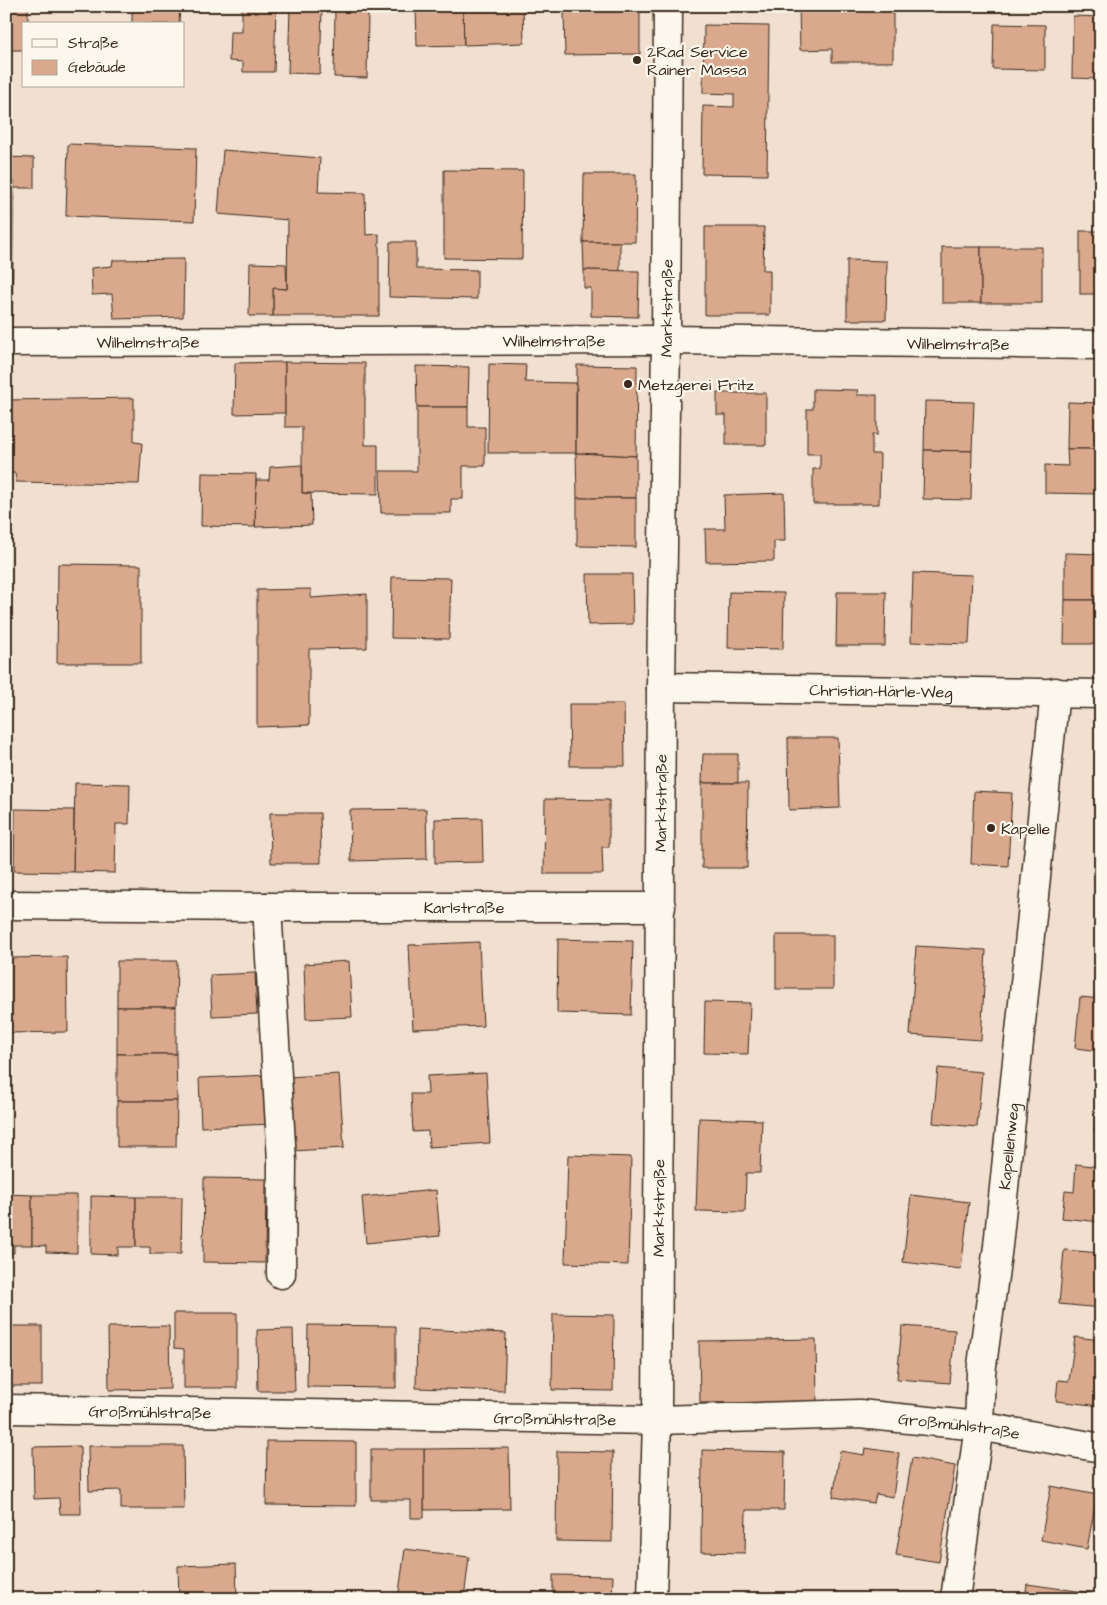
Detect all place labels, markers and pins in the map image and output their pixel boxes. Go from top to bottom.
place label: 2Rad Service Rainer Massa [647,41,748,81]
marker: 2Rad Service Rainer Massa [631,54,643,66]
place label: Metzgerei Fritz [638,374,754,397]
marker: Metzgerei Fritz [622,378,634,390]
place label: Kapelle [1001,818,1050,840]
marker: Kapelle [985,822,997,834]

